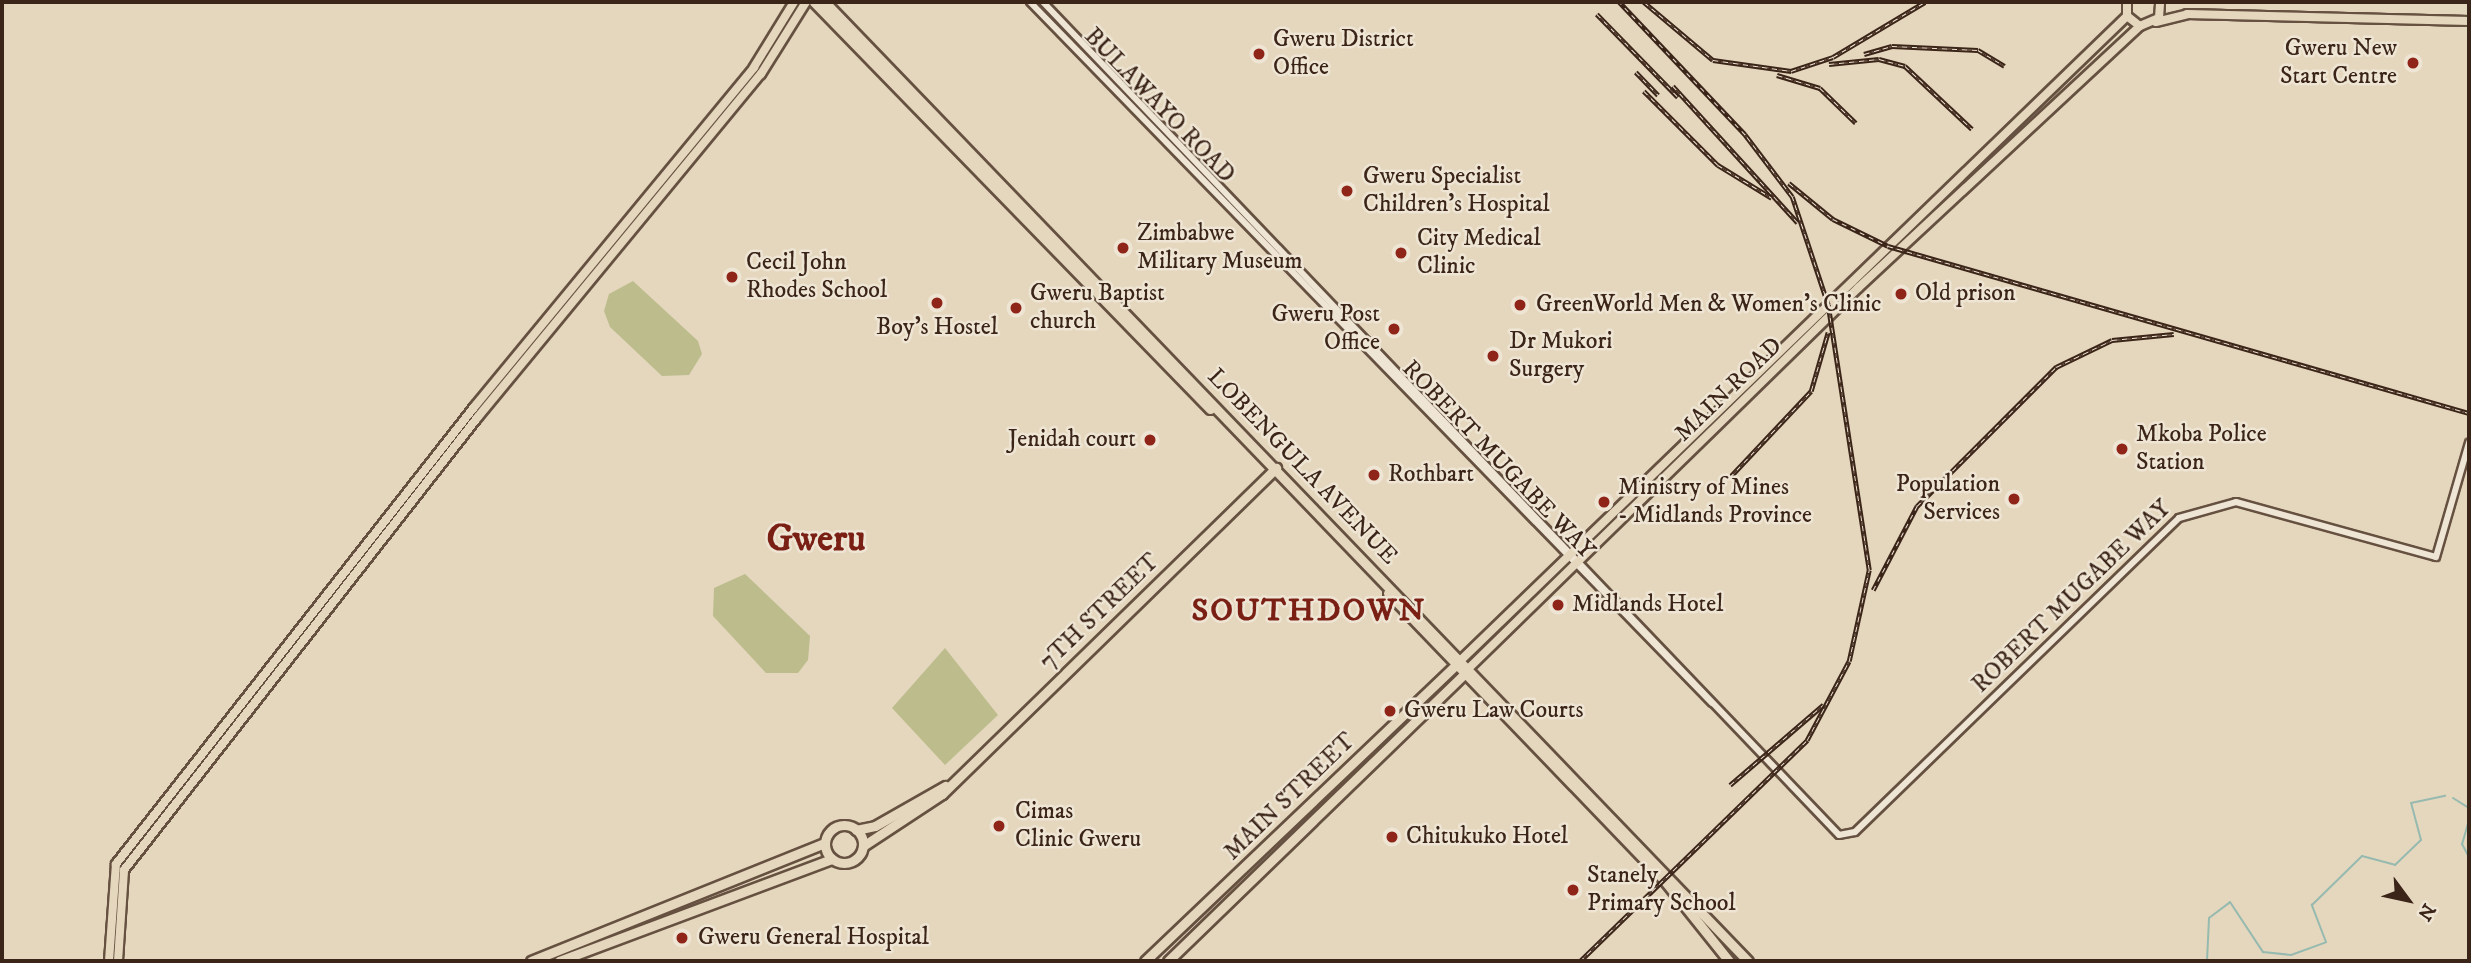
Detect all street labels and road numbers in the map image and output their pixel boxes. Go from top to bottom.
street label: BULAWAYO ROAD [1078,22,1240,190]
street label: MAIN ROAD [1669,332,1789,448]
street label: ROBERT MUGABE WAY [1396,355,1600,565]
street label: LOBENGULA AVENUE [1201,363,1403,571]
street label: ROBERT MUGABE WAY [1967,495,2177,699]
street label: 7TH STREET [1034,548,1166,676]
street label: MAIN STREET [1219,727,1361,867]

